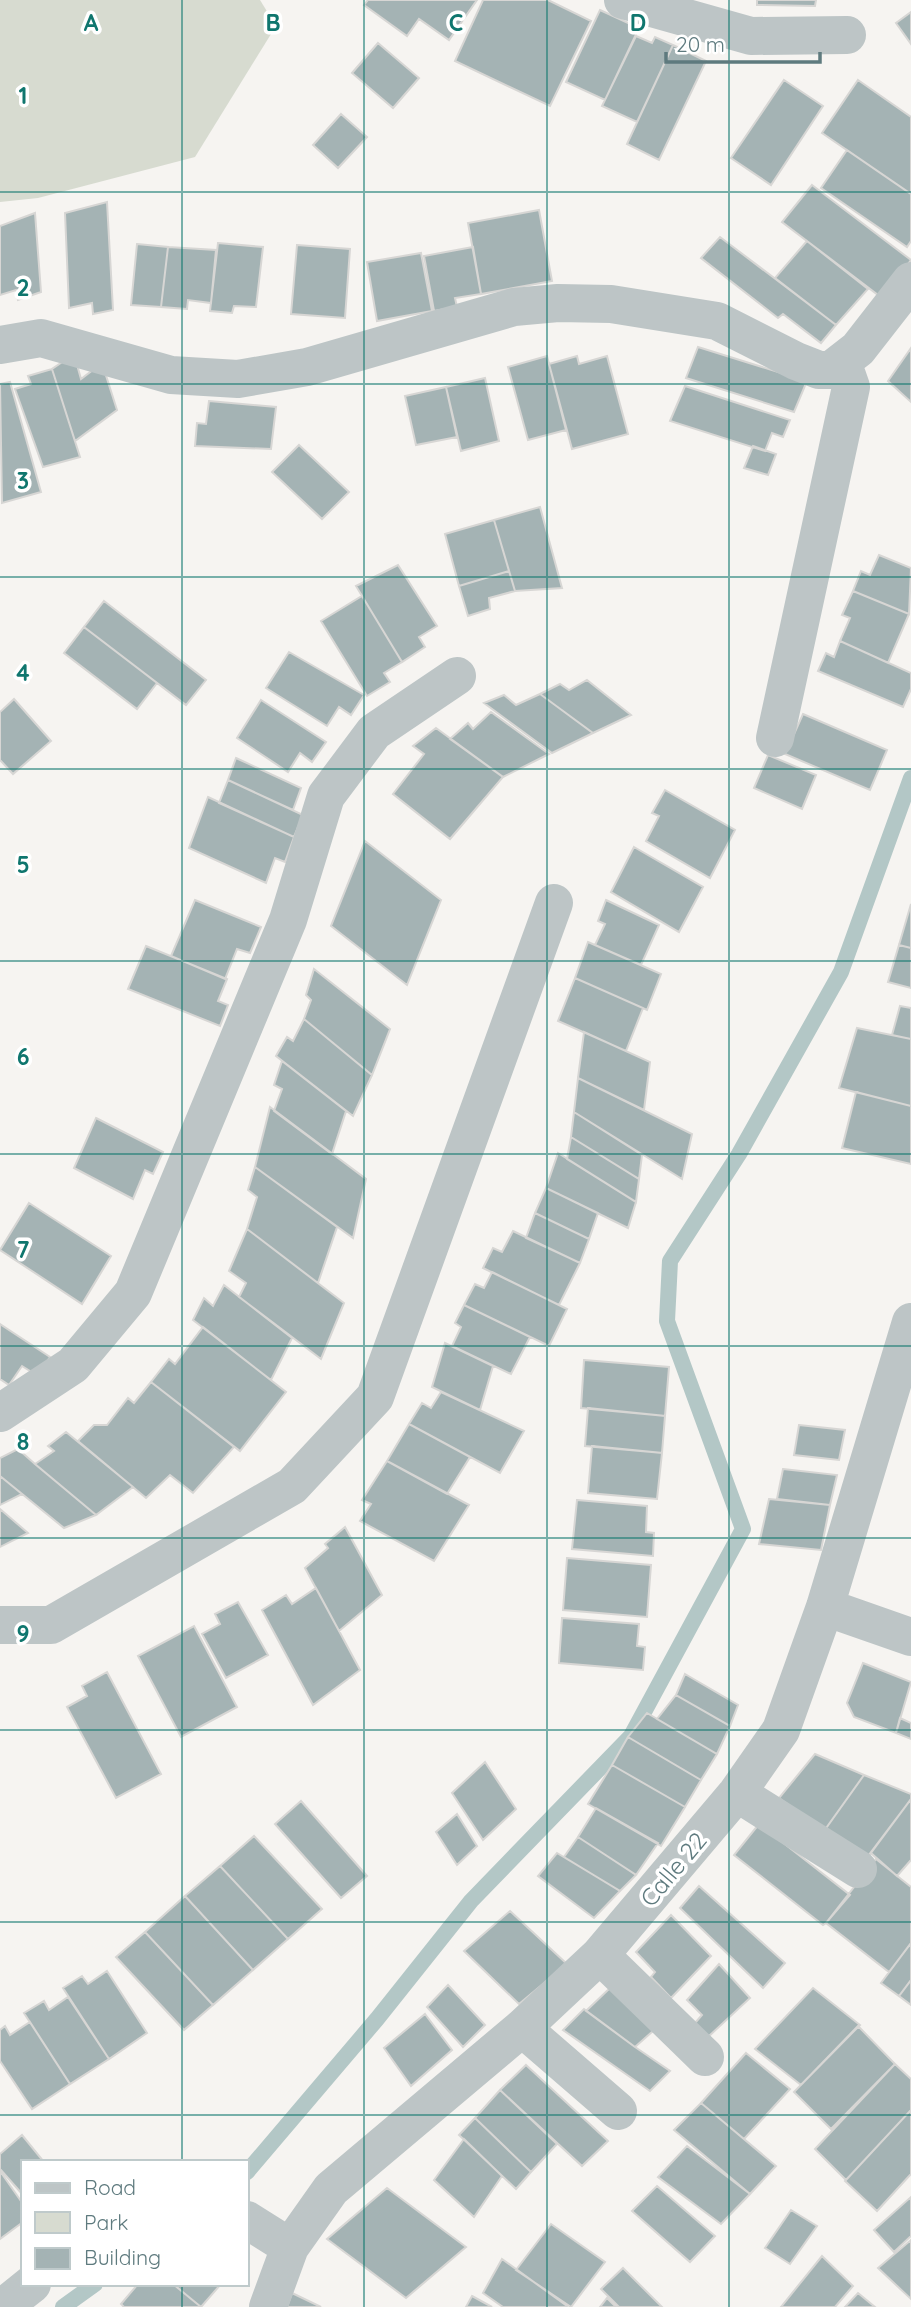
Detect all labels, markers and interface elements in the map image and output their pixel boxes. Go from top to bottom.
text: A [84,8,99,37]
text: B [265,8,281,37]
text: C [449,8,463,37]
text: D [630,8,646,37]
scale bar [666,21,820,65]
text: 20 m [676,31,725,57]
text: 1 [19,81,27,110]
text: 2 [16,273,30,302]
text: 3 [17,466,29,495]
text: 4 [16,658,30,687]
text: 5 [16,850,30,879]
text: 6 [17,1042,29,1071]
text: 7 [17,1235,30,1264]
text: 8 [17,1427,29,1456]
text: 9 [16,1619,30,1648]
street label: Calle 22 [633,1826,713,1912]
legend [21,2160,248,2286]
text: Road [84,2174,136,2200]
text: Park [84,2209,128,2235]
text: Building [84,2244,161,2270]

